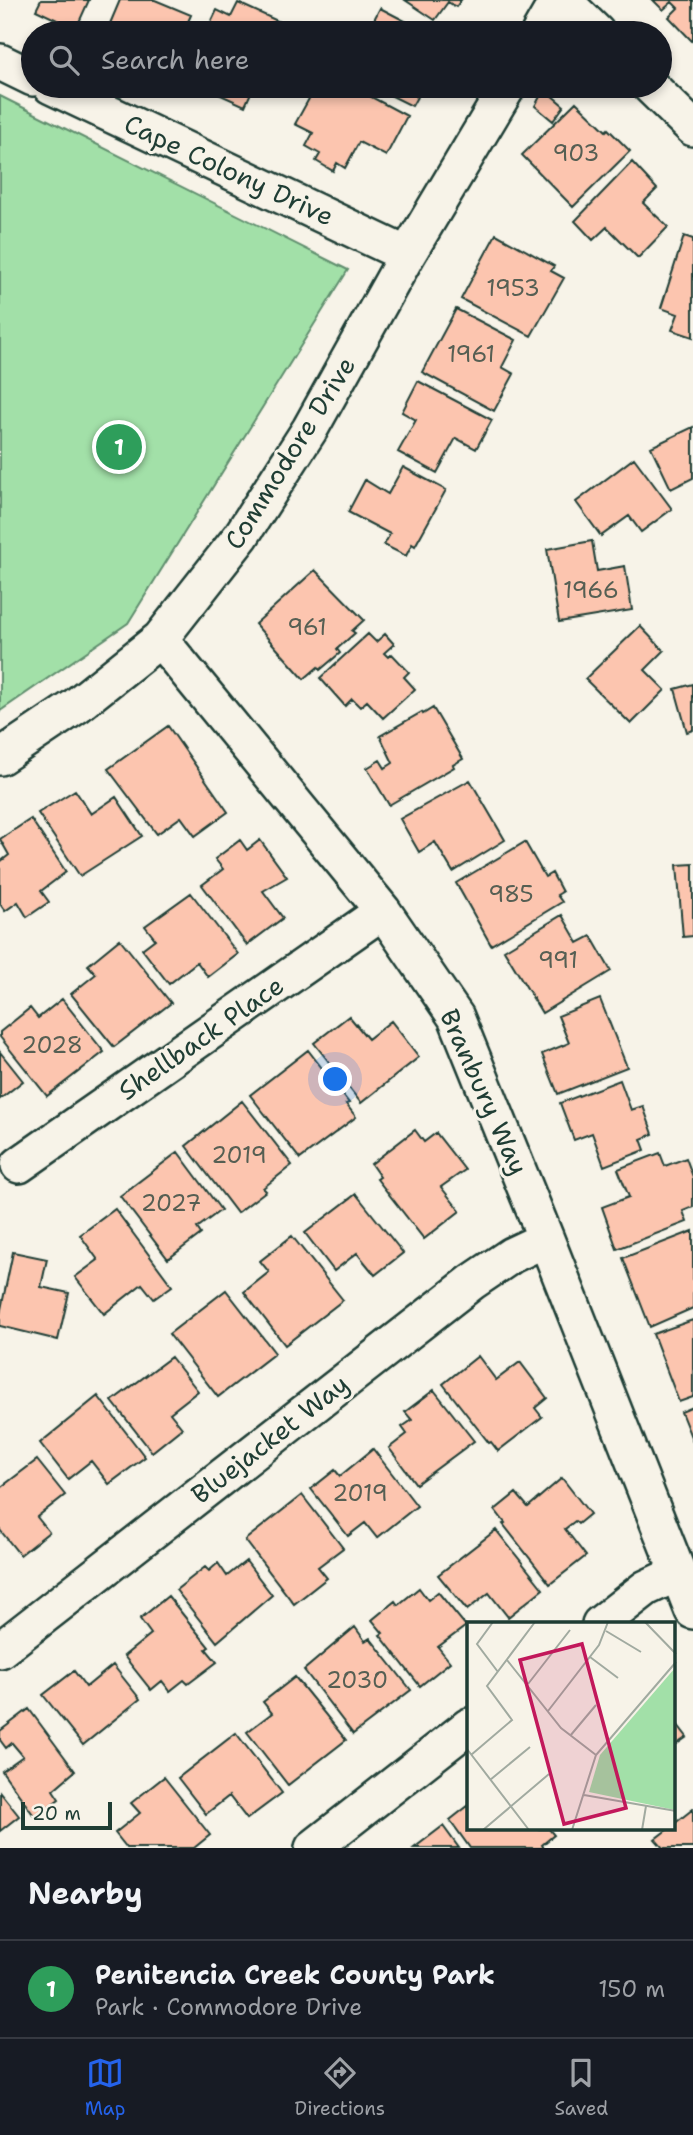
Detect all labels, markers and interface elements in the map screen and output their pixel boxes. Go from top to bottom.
search box [21,21,672,98]
icon: search [45,41,83,79]
text: Search here [101,42,250,77]
street label: Cape Colony Drive [119,106,340,233]
house number: 903 [553,138,599,168]
house number: 1953 [486,273,540,303]
house number: 1961 [447,339,495,369]
street label: Commodore Drive [216,350,363,556]
pin: 1 [96,421,142,473]
house number: 1966 [563,575,619,605]
house number: 961 [287,612,327,642]
house number: 985 [488,879,534,909]
house number: 991 [538,945,578,975]
street label: Shellback Place [111,967,290,1108]
street label: Branbury Way [432,1003,537,1180]
house number: 2028 [21,1030,83,1060]
your location [318,1062,352,1096]
house number: 2019 [211,1140,267,1170]
house number: 2027 [141,1188,201,1218]
street label: Bluejacket Way [184,1366,356,1511]
house number: 2019 [332,1478,388,1508]
inset map [467,1622,676,1830]
house number: 2030 [326,1665,388,1695]
scale bar [21,1799,112,1831]
text: 20 m [32,1801,81,1826]
text: Nearby [28,1873,143,1914]
text: Penitencia Creek County Park [95,1957,495,1992]
text: 1 [46,1974,56,2004]
text: 150 m [598,1974,665,2004]
text: Park · Commodore Drive [95,1992,362,2022]
tab: Map [85,2054,125,2121]
tab: Directions [295,2054,385,2121]
tab: Saved [554,2054,608,2121]

